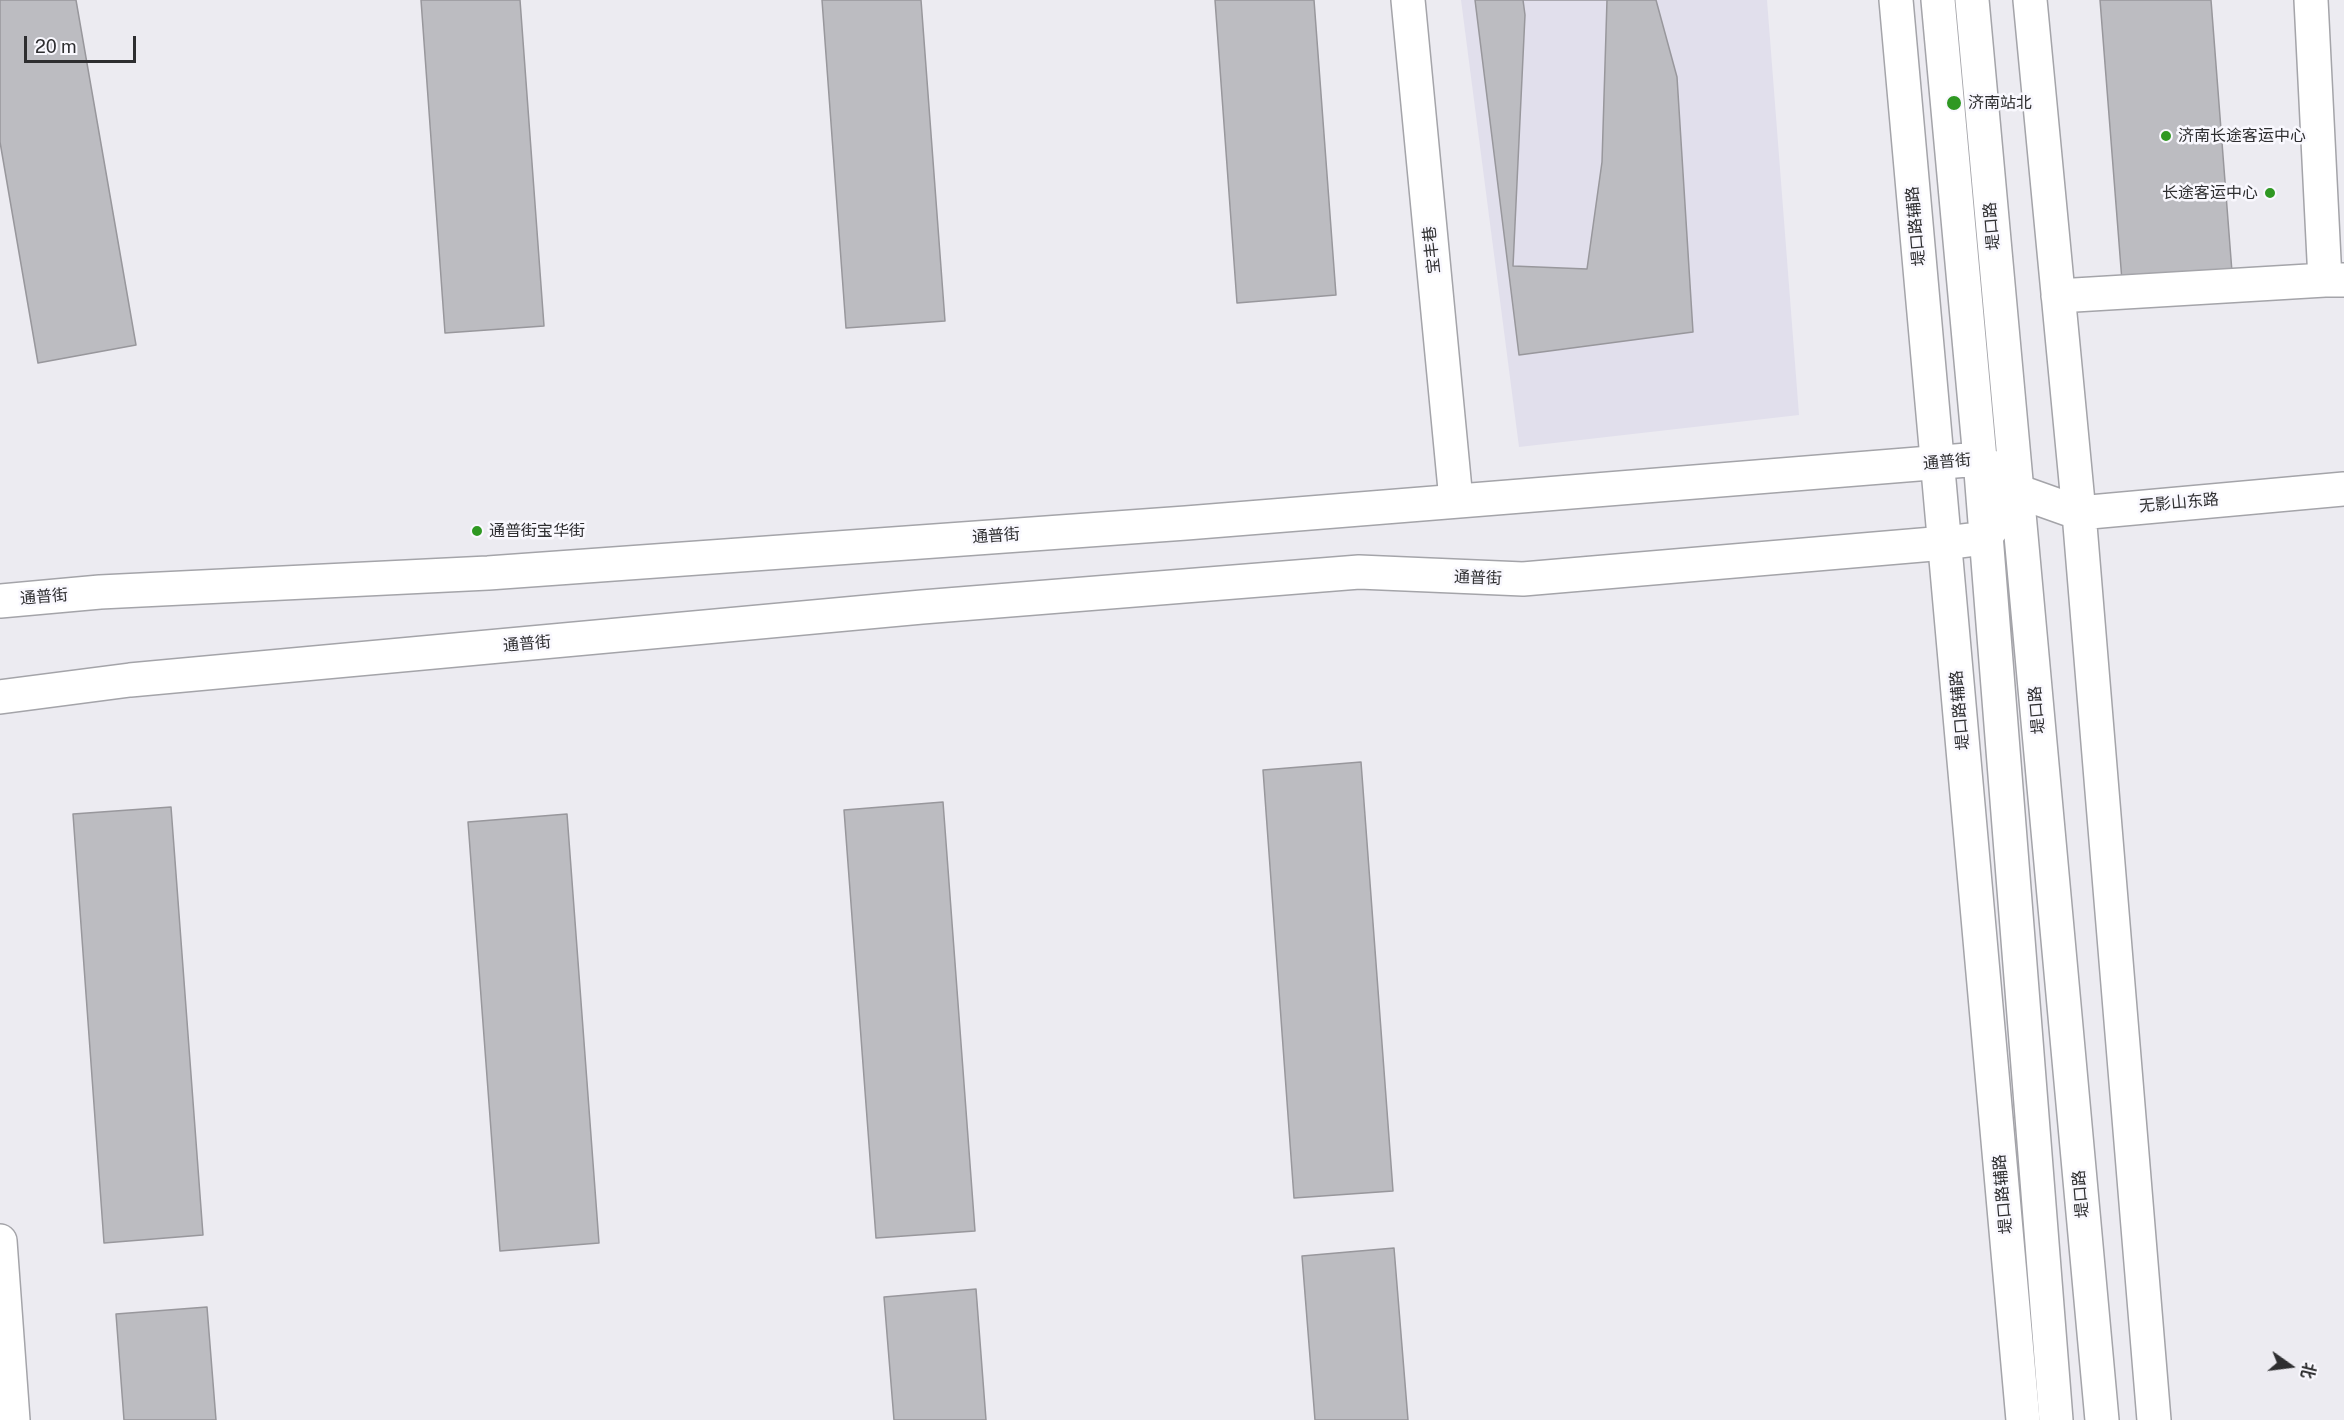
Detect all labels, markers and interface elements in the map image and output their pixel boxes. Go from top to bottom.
scale bar [27,24,140,62]
text: 20 m [35,36,77,57]
place label: 济南站北 [1968,93,2032,113]
marker: 济南站北 [1945,94,1963,112]
place label: 济南长途客运中心 [2178,126,2306,146]
marker: 济南长途客运中心 [2159,129,2173,143]
place label: 长途客运中心 [2162,183,2258,203]
street label: 堤口路辅路 [1903,185,1929,267]
marker: 长途客运中心 [2263,186,2277,200]
street label: 堤口路 [1980,201,2004,251]
street label: 宝丰巷 [1420,225,1444,275]
street label: 通普街 [1922,450,1972,474]
street label: 无影山东路 [2138,490,2220,516]
place label: 通普街宝华街 [489,521,585,541]
marker: 通普街宝华街 [470,524,484,538]
street label: 通普街 [971,525,1021,547]
street label: 通普街 [1454,568,1502,588]
street label: 通普街 [19,585,69,609]
street label: 通普街 [502,632,552,656]
street label: 堤口路辅路 [1947,669,1973,751]
street label: 堤口路 [2025,685,2049,735]
street label: 堤口路辅路 [1990,1153,2016,1235]
street label: 堤口路 [2069,1169,2093,1219]
north arrow [2260,1336,2320,1396]
text: 北 [2297,1360,2319,1381]

